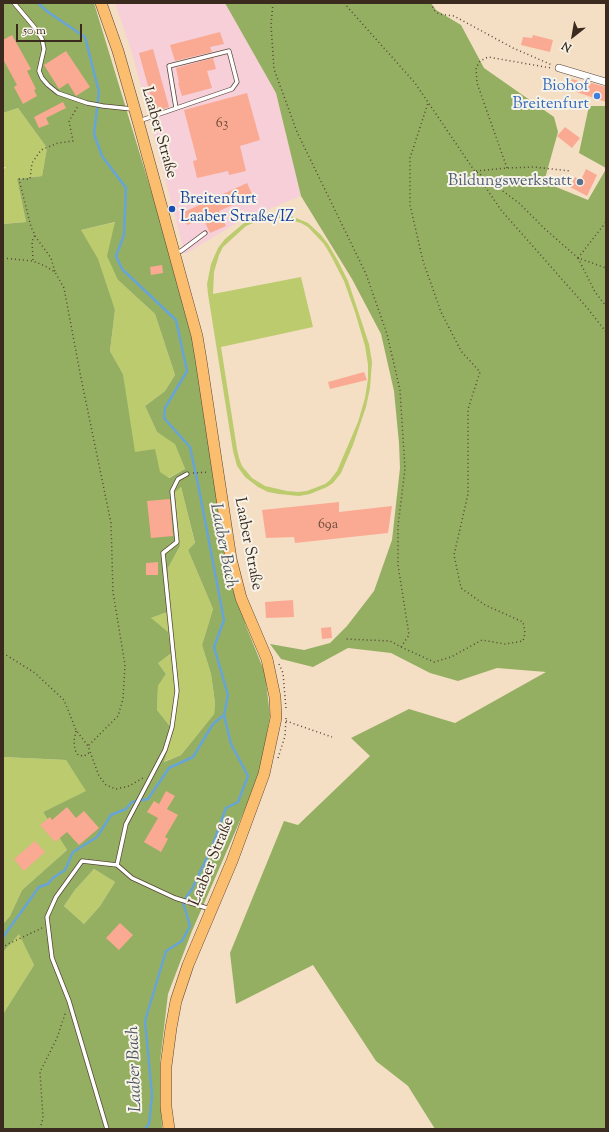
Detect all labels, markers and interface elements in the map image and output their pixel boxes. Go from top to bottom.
scale bar [18,16,84,42]
north arrow [553,16,593,56]
text: 50 m [23,22,46,40]
text: N [559,37,575,55]
place label: Biohof Breitenfurt [512,77,589,115]
street label: Laaber Straße [136,85,180,181]
marker: Biohof Breitenfurt [592,91,602,101]
house number: 63 [216,117,228,133]
place label: Bildungswerkstatt [448,172,572,192]
marker: Bildungswerkstatt [575,177,585,187]
place label: Breitenfurt Laaber Straße/IZ [180,190,294,228]
marker: Breitenfurt Laaber Straße/IZ [167,204,177,214]
street label: Laaber Straße [229,496,265,592]
water label: Laaber Bach [204,502,240,590]
house number: 69a [318,518,338,534]
street label: Laaber Straße [186,815,240,909]
water label: Laaber Bach [124,1025,148,1113]

